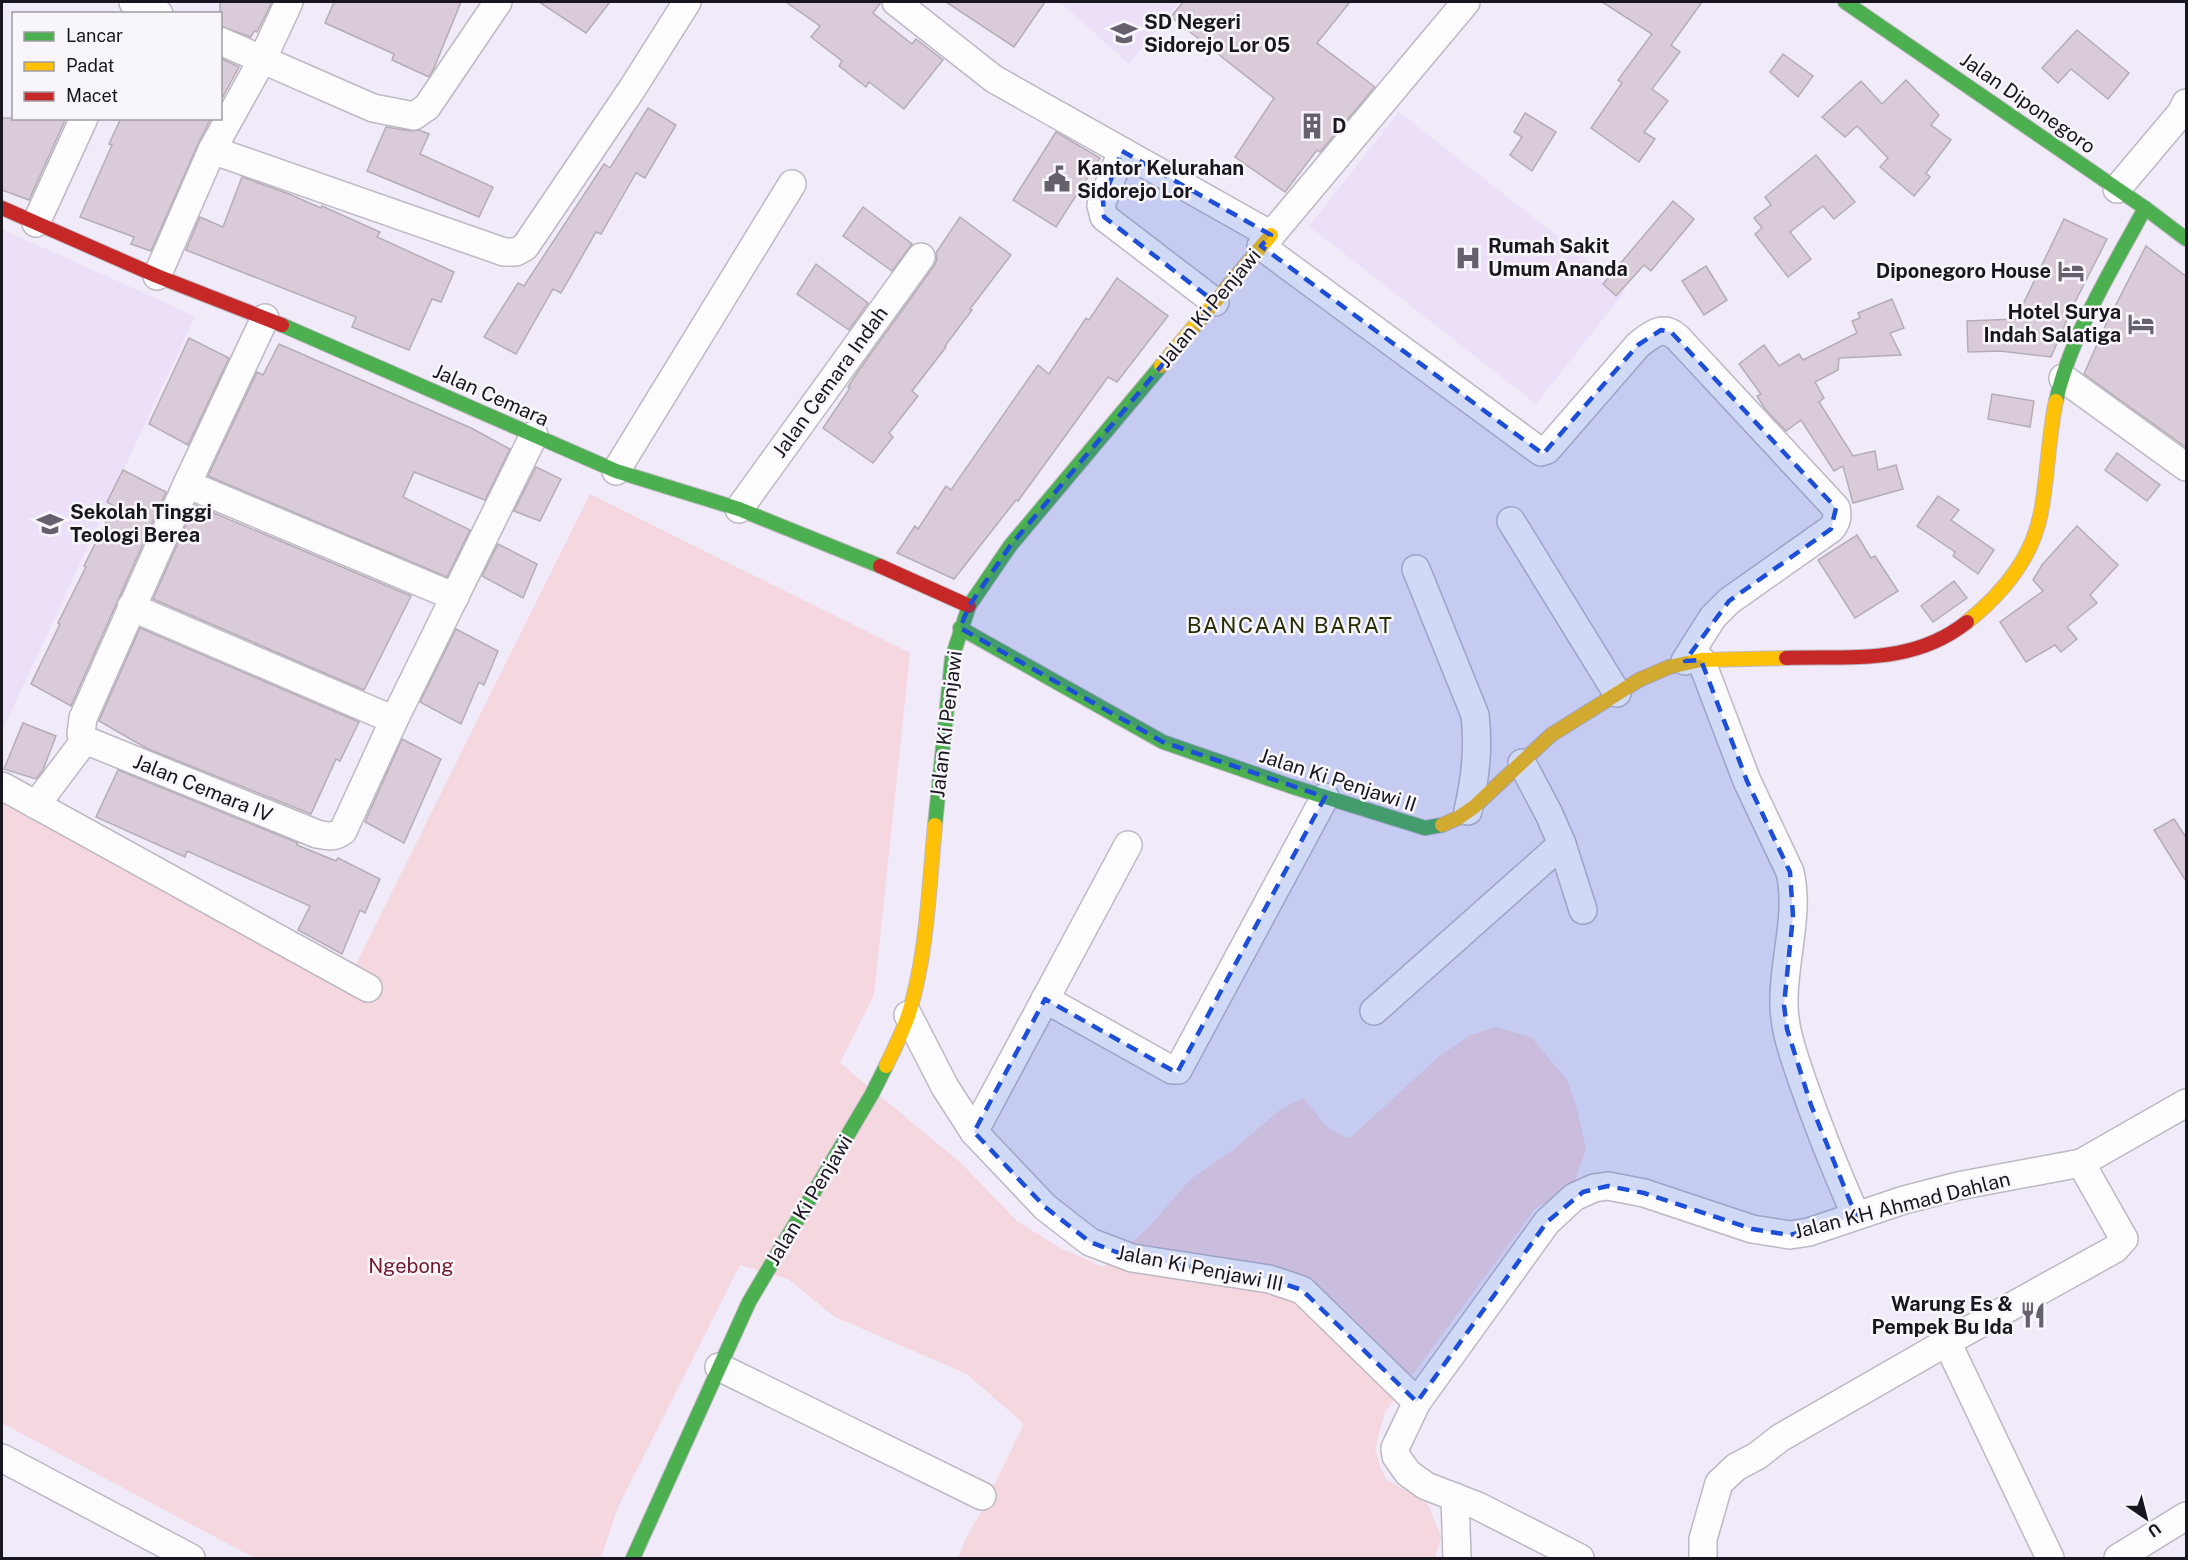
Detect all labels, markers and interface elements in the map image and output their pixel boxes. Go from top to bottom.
place label: SD Negeri Sidorejo Lor 05 [1144,10,1290,57]
legend [12,12,222,120]
school or university icon: SD Negeri Sidorejo Lor 05 [1109,18,1139,48]
text: Lancar [66,25,123,46]
street label: Jalan Diponegoro [1956,47,2100,159]
text: Padat [66,55,115,76]
text: Macet [66,85,118,106]
building icon: D [1297,111,1327,141]
place label: D [1332,114,1346,138]
place label: Kantor Kelurahan Sidorejo Lor [1077,156,1244,203]
public building icon: Kantor Kelurahan Sidorejo Lor [1042,164,1072,194]
place label: Rumah Sakit Umum Ananda [1488,234,1628,281]
hospital icon: Rumah Sakit Umum Ananda [1453,243,1483,273]
street label: Jalan Ki Penjawi [1152,244,1266,372]
hotel icon: Diponegoro House [2056,256,2086,286]
place label: Diponegoro House [1876,259,2051,283]
place label: Hotel Surya Indah Salatiga [1983,300,2121,347]
street label: Jalan Cemara Indah [767,302,893,462]
hotel icon: Hotel Surya Indah Salatiga [2126,309,2156,339]
street label: Jalan Cemara [429,359,553,431]
place label: Sekolah Tinggi Teologi Berea [70,500,212,547]
school or university icon: Sekolah Tinggi Teologi Berea [35,509,65,539]
district label: BANCAAN BARAT [1187,612,1393,638]
street label: Jalan Ki Penjawi [925,649,967,799]
street label: Jalan Ki Penjawi II [1256,743,1420,817]
street label: Jalan Cemara IV [130,749,276,827]
street label: Jalan Ki Penjawi [761,1131,857,1269]
street label: Jalan KH Ahmad Dahlan [1791,1167,2013,1243]
street label: Jalan Ki Penjawi III [1115,1240,1285,1296]
park label: Ngebong [368,1254,454,1278]
place label: Warung Es & Pempek Bu Ida [1872,1292,2013,1339]
restaurant icon: Warung Es & Pempek Bu Ida [2018,1300,2048,1330]
north arrow [2116,1488,2176,1548]
text: U [2144,1519,2165,1541]

